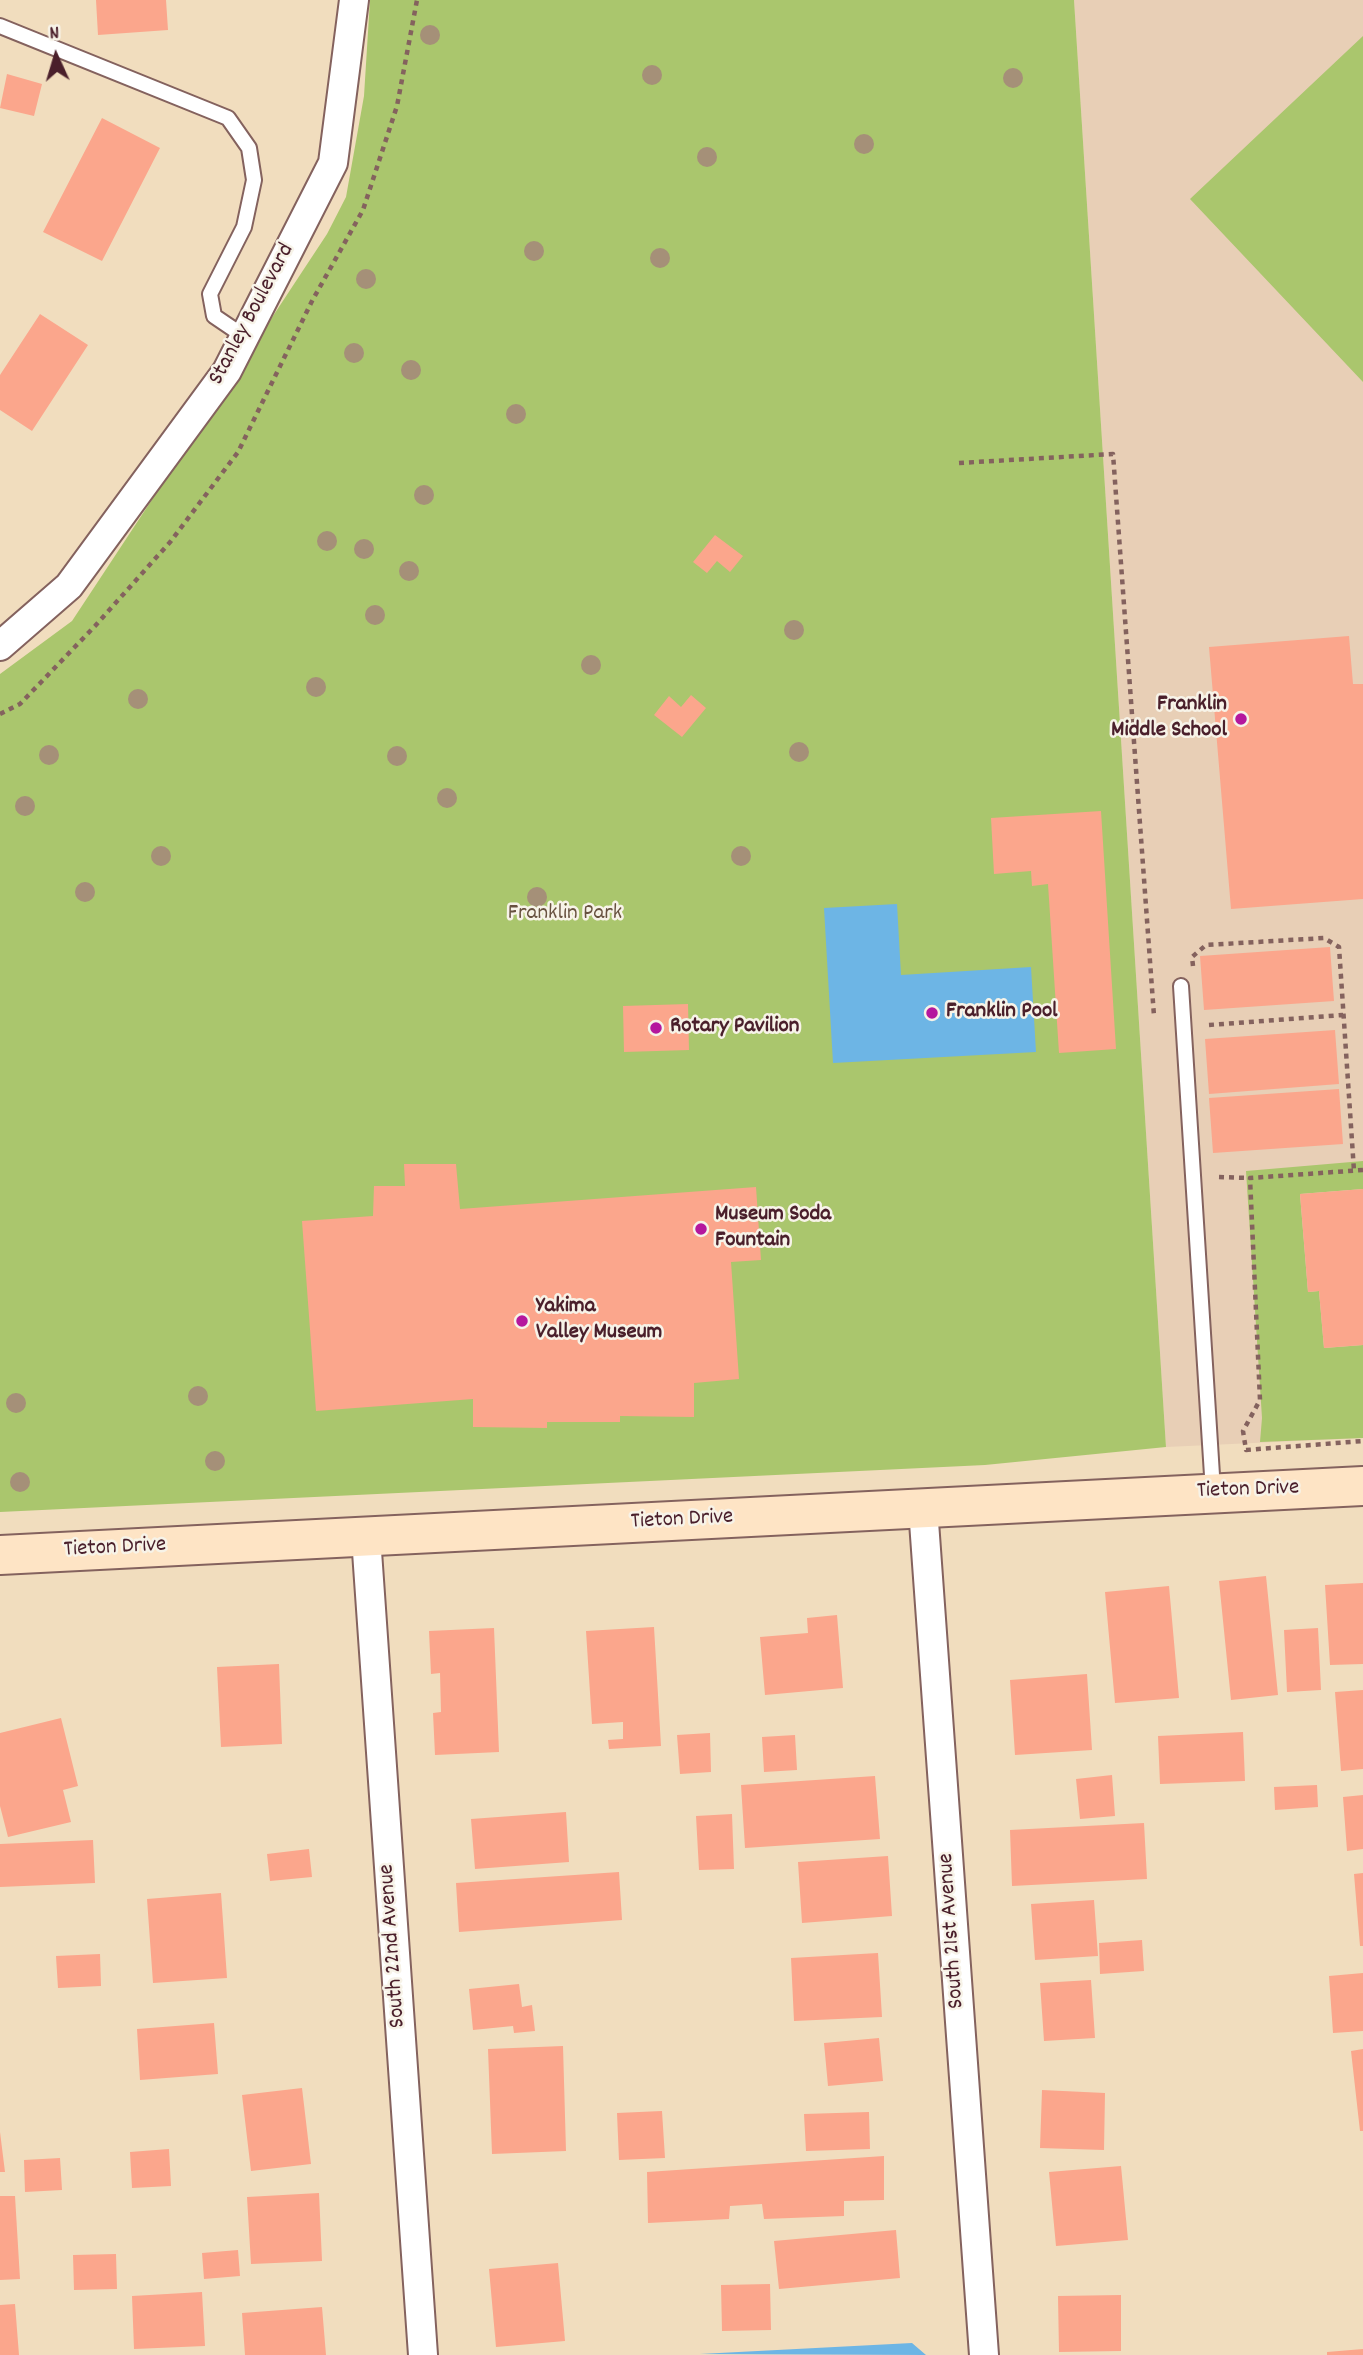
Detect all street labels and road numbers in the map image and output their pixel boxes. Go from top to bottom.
street label: Stanley Boulevard [204,239,302,391]
street label: Tieton Drive [1196,1475,1300,1507]
street label: Tieton Drive [630,1505,734,1537]
street label: Tieton Drive [63,1533,167,1565]
street label: South 21st Avenue [934,1852,972,2010]
street label: South 22nd Avenue [375,1863,413,2029]

